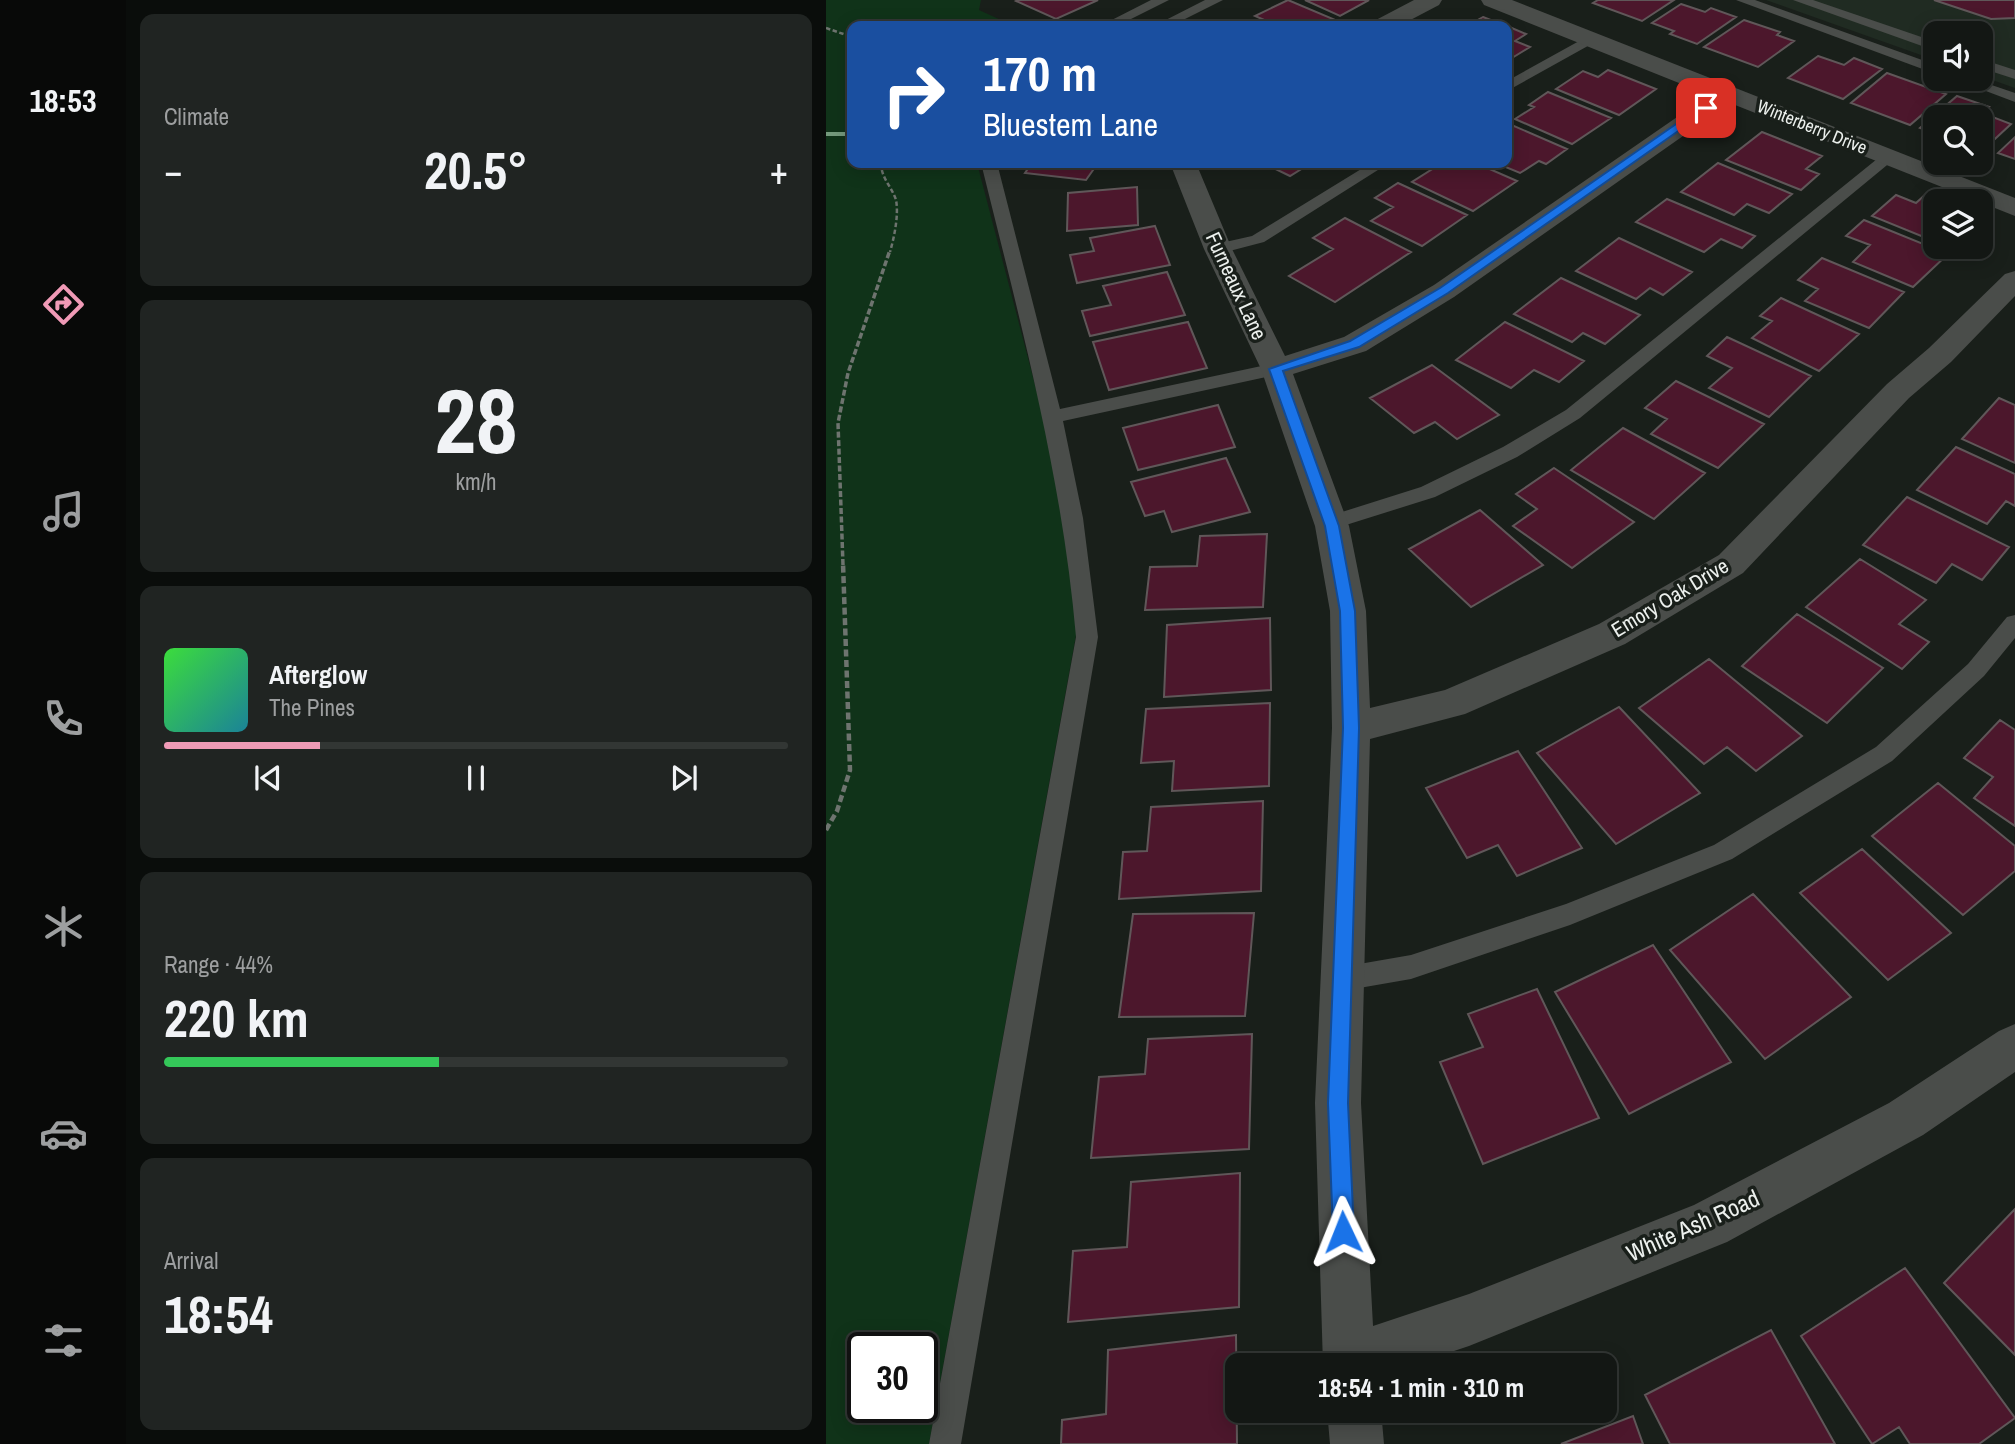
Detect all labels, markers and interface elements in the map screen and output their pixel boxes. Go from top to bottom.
map controls [1923,21,1993,259]
button: sound [1923,21,1993,91]
text: 170 m [983,40,1097,106]
icon: right [868,49,959,140]
pin [1676,78,1736,138]
text: 18:53 [29,79,97,122]
icon: arrive [1687,89,1725,127]
street label: Winterberry Drive [1754,93,1871,160]
text: Climate [164,101,229,132]
text: Bluestem Lane [983,103,1158,146]
button: search [1923,105,1993,175]
text: 20.5° [424,135,528,205]
text: − [164,145,182,196]
text: + [770,145,788,196]
button: layers [1923,189,1993,259]
street label: Furneaux Lane [1199,227,1274,344]
icon: directions [39,280,88,329]
text: 28 [435,359,518,481]
text: km/h [456,466,496,497]
icon: music [39,487,88,536]
street label: Emory Oak Drive [1606,551,1734,644]
text: Afterglow [269,657,367,692]
text: The Pines [269,692,355,723]
icon: phone [39,694,88,743]
icon: previous [249,759,287,797]
icon: pause [457,759,495,797]
icon: next [665,759,703,797]
icon: climate [39,902,88,951]
text: Range · 44% [164,949,273,980]
text: 220 km [164,983,309,1053]
icon: car [39,1109,88,1158]
street label: White Ash Road [1621,1182,1764,1269]
position arrow [1306,1195,1380,1269]
text: Arrival [164,1245,219,1276]
text: 18:54 [164,1279,273,1349]
icon: filters [39,1316,88,1365]
speed limit sign: 30 [847,1332,938,1423]
text: 18:54 · 1 min · 310 m [1318,1370,1524,1405]

